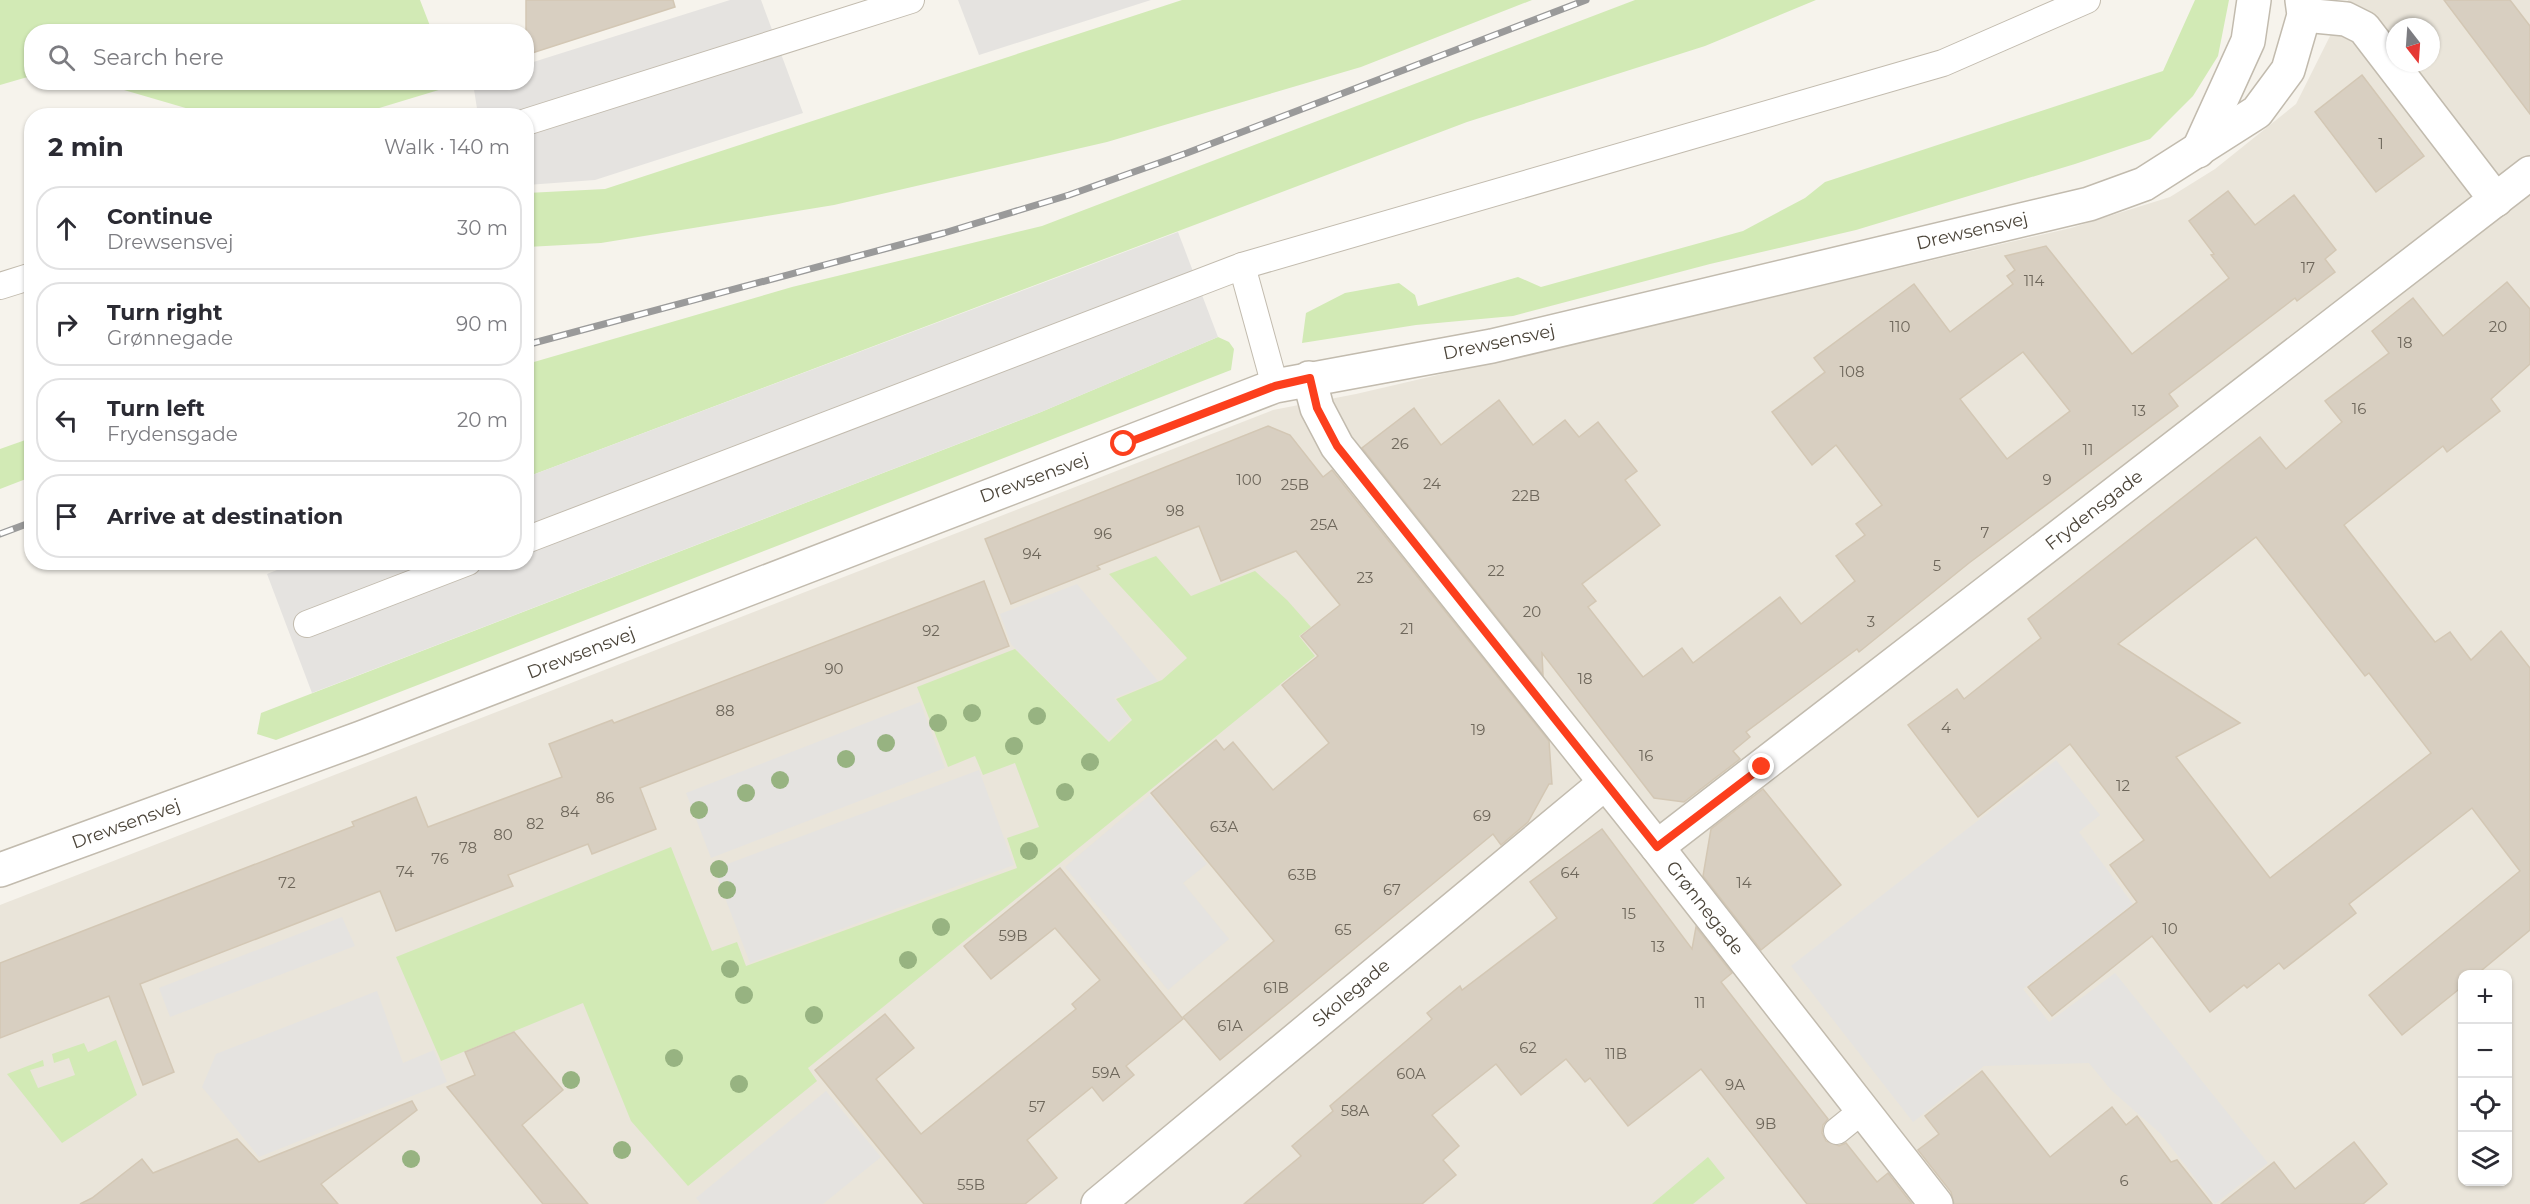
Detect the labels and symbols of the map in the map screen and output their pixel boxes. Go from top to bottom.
north arrow [2386,18,2440,72]
house number: 1 [2378,134,2384,153]
street label: Drewsensvej [1914,207,2030,255]
house number: 17 [2301,258,2315,277]
house number: 114 [2024,271,2044,290]
house number: 110 [1890,317,1910,336]
house number: 20 [2489,317,2507,336]
street label: Drewsensvej [1441,319,1557,365]
house number: 18 [2398,333,2413,352]
house number: 108 [1840,362,1864,381]
house number: 16 [2352,399,2366,418]
house number: 13 [2132,401,2146,420]
route start [1110,430,1136,456]
house number: 26 [1391,434,1409,453]
house number: 11 [2083,440,2093,459]
street label: Drewsensvej [977,448,1091,508]
street label: Frydensgade [2041,465,2147,555]
house number: 100 [1236,470,1262,489]
house number: 9 [2042,470,2052,489]
house number: 24 [1423,474,1441,493]
house number: 25B [1281,475,1309,494]
house number: 22B [1512,486,1540,505]
house number: 98 [1166,501,1184,520]
house number: 25A [1310,515,1338,534]
house number: 7 [1981,523,1990,542]
house number: 96 [1094,524,1112,543]
house number: 94 [1022,544,1042,563]
house number: 5 [1933,556,1941,575]
house number: 22 [1487,561,1505,580]
house number: 23 [1357,568,1373,587]
house number: 20 [1523,602,1541,621]
house number: 3 [1867,612,1875,631]
house number: 21 [1400,619,1414,638]
house number: 92 [922,621,940,640]
street label: Drewsensvej [524,622,638,684]
house number: 90 [824,659,844,678]
house number: 18 [1578,669,1593,688]
house number: 88 [715,701,735,720]
house number: 4 [1941,718,1951,737]
house number: 19 [1471,720,1485,739]
house number: 16 [1639,746,1653,765]
route end [1748,753,1774,779]
house number: 12 [2116,776,2130,795]
house number: 86 [596,788,614,807]
street label: Drewsensvej [69,794,183,854]
house number: 84 [560,802,580,821]
house number: 69 [1473,806,1491,825]
house number: 82 [526,814,544,833]
house number: 63A [1210,817,1238,836]
house number: 80 [493,825,513,844]
house number: 78 [459,838,477,857]
house number: 76 [431,849,449,868]
street label: Grønnegade [1661,857,1749,960]
house number: 74 [396,862,414,881]
house number: 64 [1560,863,1580,882]
house number: 63B [1288,865,1316,884]
house number: 72 [278,873,296,892]
house number: 14 [1736,873,1752,892]
house number: 67 [1383,880,1401,899]
house number: 15 [1622,904,1636,923]
house number: 10 [2162,919,2178,938]
house number: 65 [1334,920,1352,939]
house number: 59B [999,926,1027,945]
house number: 13 [1651,937,1665,956]
street label: Skolegade [1308,954,1394,1032]
house number: 61B [1263,978,1289,997]
house number: 11 [1695,993,1705,1012]
house number: 61A [1217,1016,1243,1035]
house number: 62 [1519,1038,1537,1057]
house number: 11B [1605,1044,1627,1063]
house number: 59A [1092,1063,1120,1082]
house number: 60A [1396,1064,1426,1083]
house number: 9A [1725,1075,1745,1094]
house number: 57 [1028,1097,1046,1116]
house number: 58A [1341,1101,1370,1120]
house number: 9B [1756,1114,1776,1133]
house number: 6 [2119,1171,2129,1190]
house number: 55B [957,1175,985,1194]

